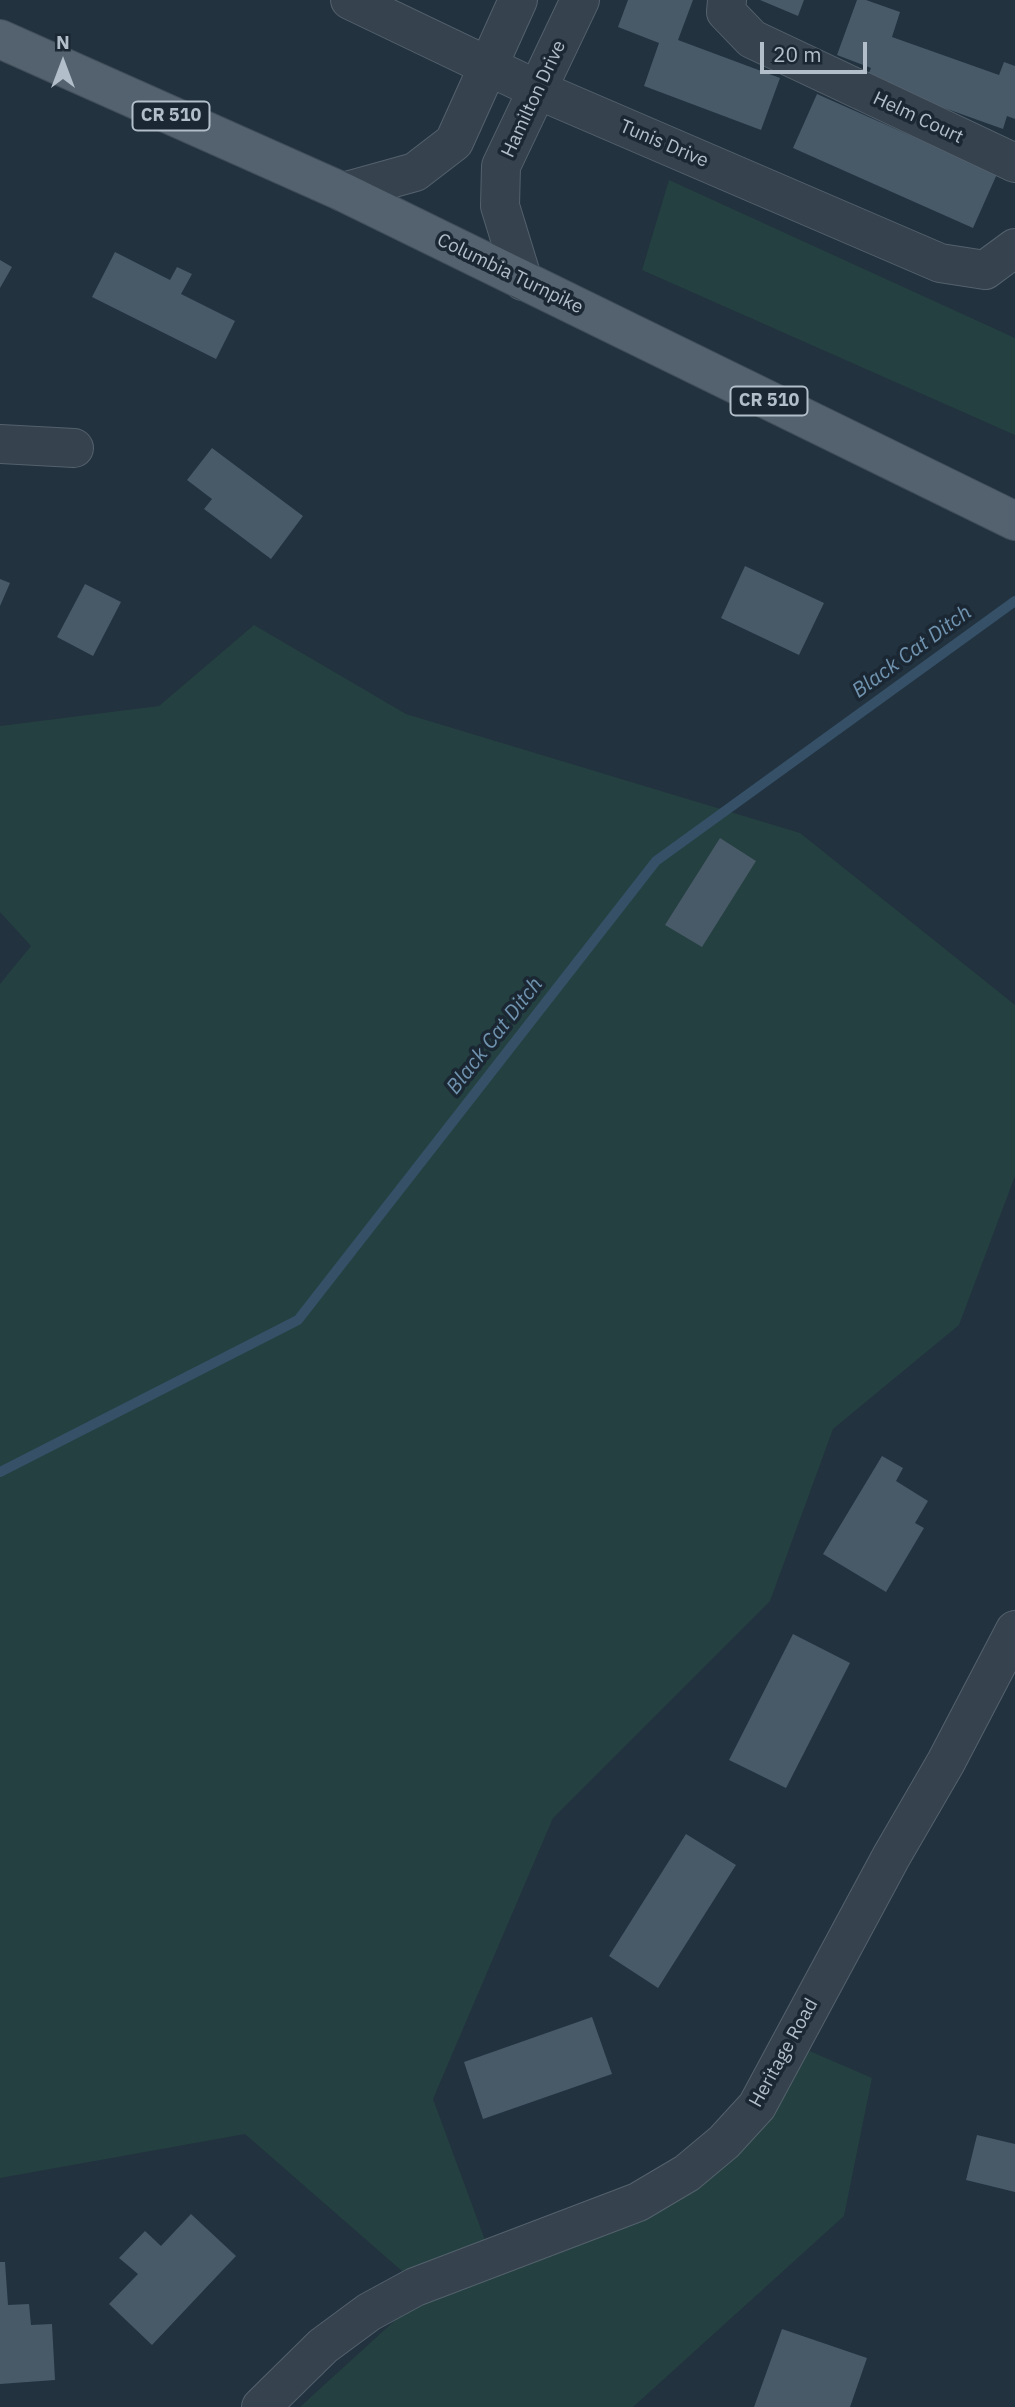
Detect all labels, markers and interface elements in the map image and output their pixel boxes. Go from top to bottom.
north arrow [28,28,98,98]
scale bar [763,28,870,72]
text: N [56,30,70,54]
street label: Hamilton Drive [497,37,571,161]
text: 20 m [773,40,822,68]
street label: Helm Court [869,87,967,149]
road number: CR 510 [132,102,210,131]
street label: Tunis Drive [616,115,712,173]
street label: Columbia Turnpike [433,229,587,319]
road number: CR 510 [730,386,808,416]
water label: Black Cat Ditch [847,600,977,704]
water label: Black Cat Ditch [442,973,548,1099]
street label: Heritage Road [745,1995,823,2111]

